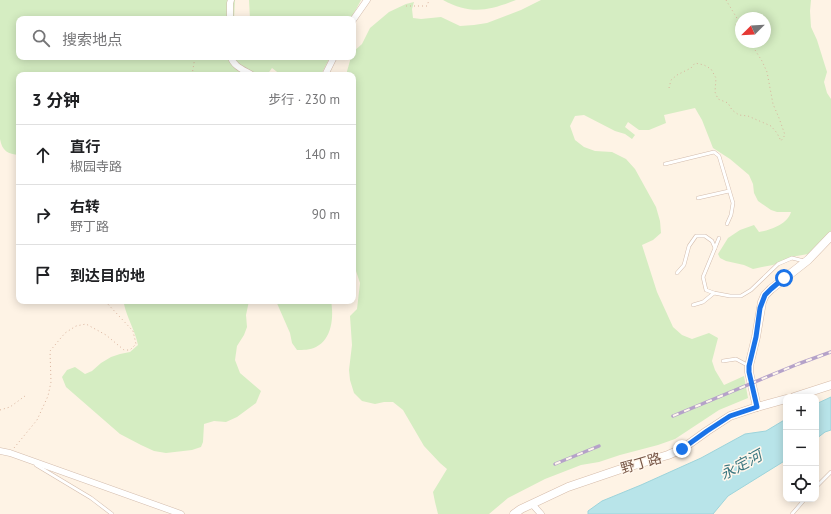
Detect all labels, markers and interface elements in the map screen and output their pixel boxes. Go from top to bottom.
north arrow [735,12,771,48]
search box [16,16,356,60]
icon: search [30,27,52,49]
text: 搜索地点 [62,30,122,49]
text: 3 分钟 [32,89,80,111]
text: 步行 · 230 m [268,91,340,108]
text: 直行 [70,137,100,156]
icon: ahead [32,144,54,166]
text: 140 m [305,146,340,163]
text: 椒园寺路 [70,158,122,175]
text: 右转 [70,197,100,216]
icon: right [32,204,54,226]
text: 90 m [312,206,340,223]
text: 野丁路 [70,218,109,235]
icon: arrive [32,264,54,286]
text: 到达目的地 [70,266,145,285]
route start [775,269,793,287]
map controls [783,394,819,502]
button: + [783,394,819,430]
button: − [783,430,819,466]
route end [673,440,691,458]
water label: 永定河 [716,444,768,484]
street label: 野丁路 [618,449,664,477]
button: locate [783,466,819,502]

